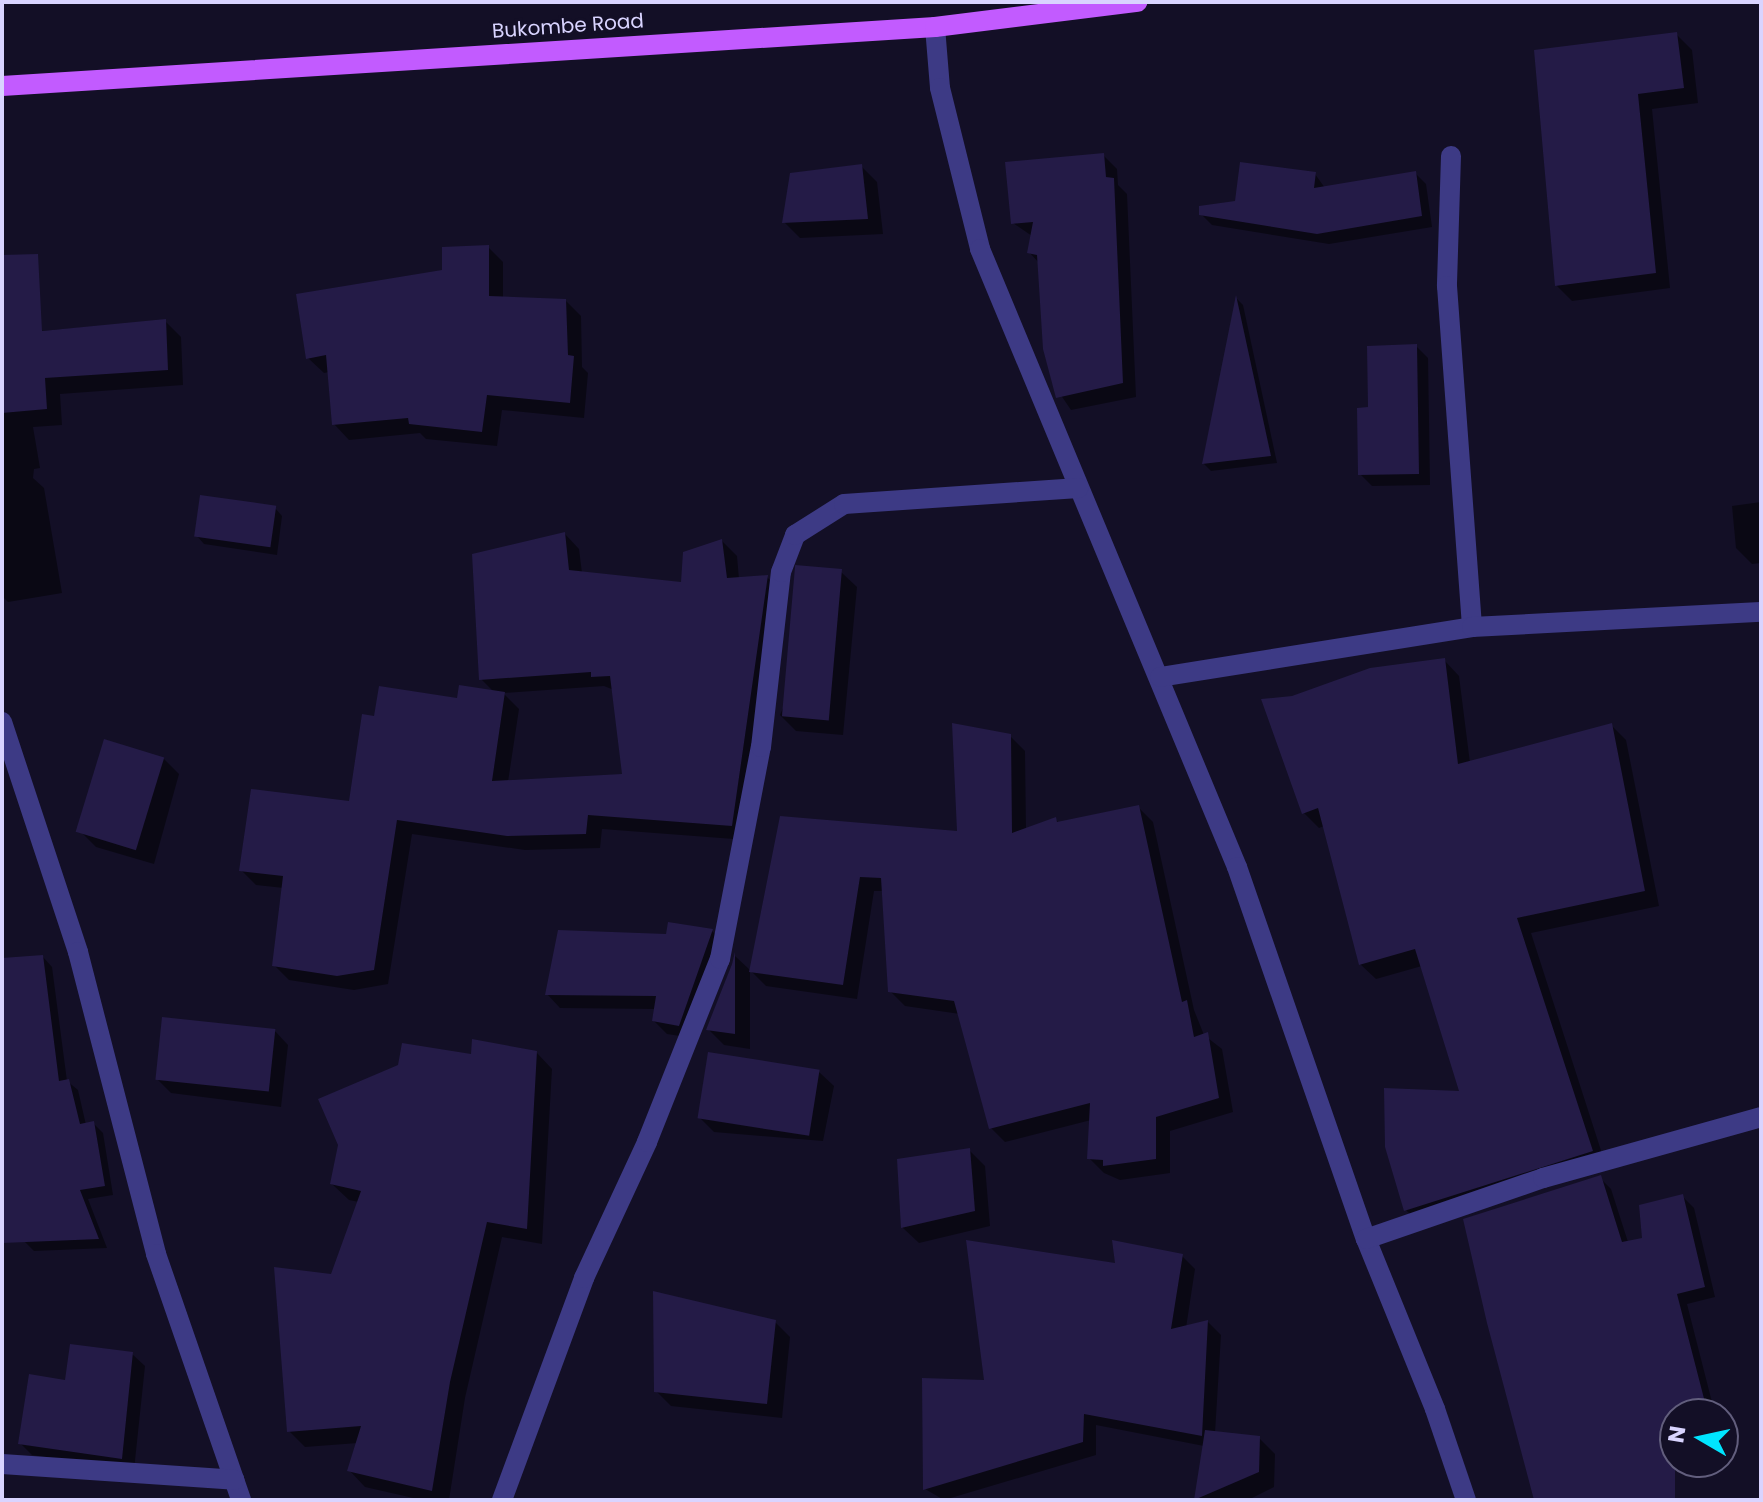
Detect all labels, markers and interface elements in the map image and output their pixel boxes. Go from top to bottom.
street label: Bukombe Road [491,9,645,43]
north arrow [1659,1398,1739,1478]
text: N [1660,1424,1693,1445]

